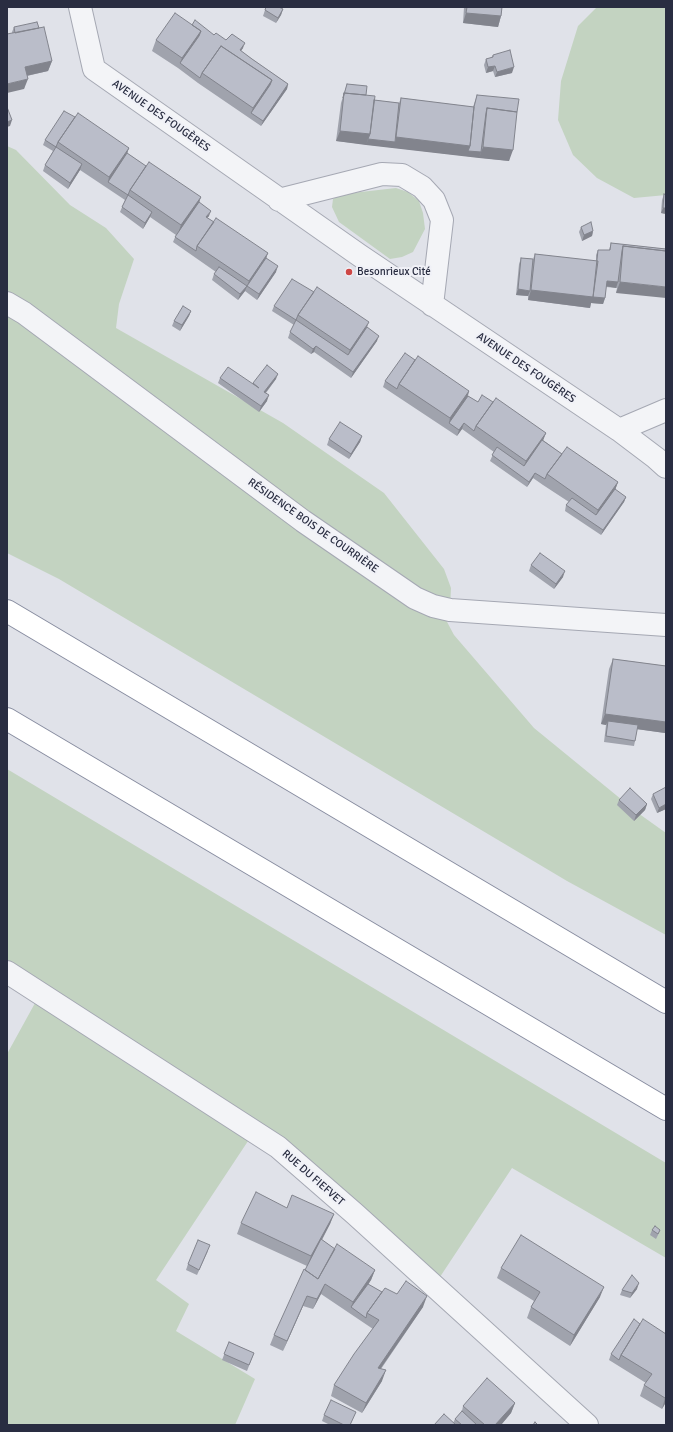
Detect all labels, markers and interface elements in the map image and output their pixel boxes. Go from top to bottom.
street label: AVENUE DES FOUGÈRES [109,77,213,155]
place label: Besonrieux Cité [357,265,431,279]
marker: Besonrieux Cité [344,267,354,277]
street label: AVENUE DES FOUGÈRES [474,330,578,406]
street label: RÉSIDENCE BOIS DE COURRIÈRE [245,476,381,576]
street label: RUE DU FIEFVET [279,1147,347,1209]

